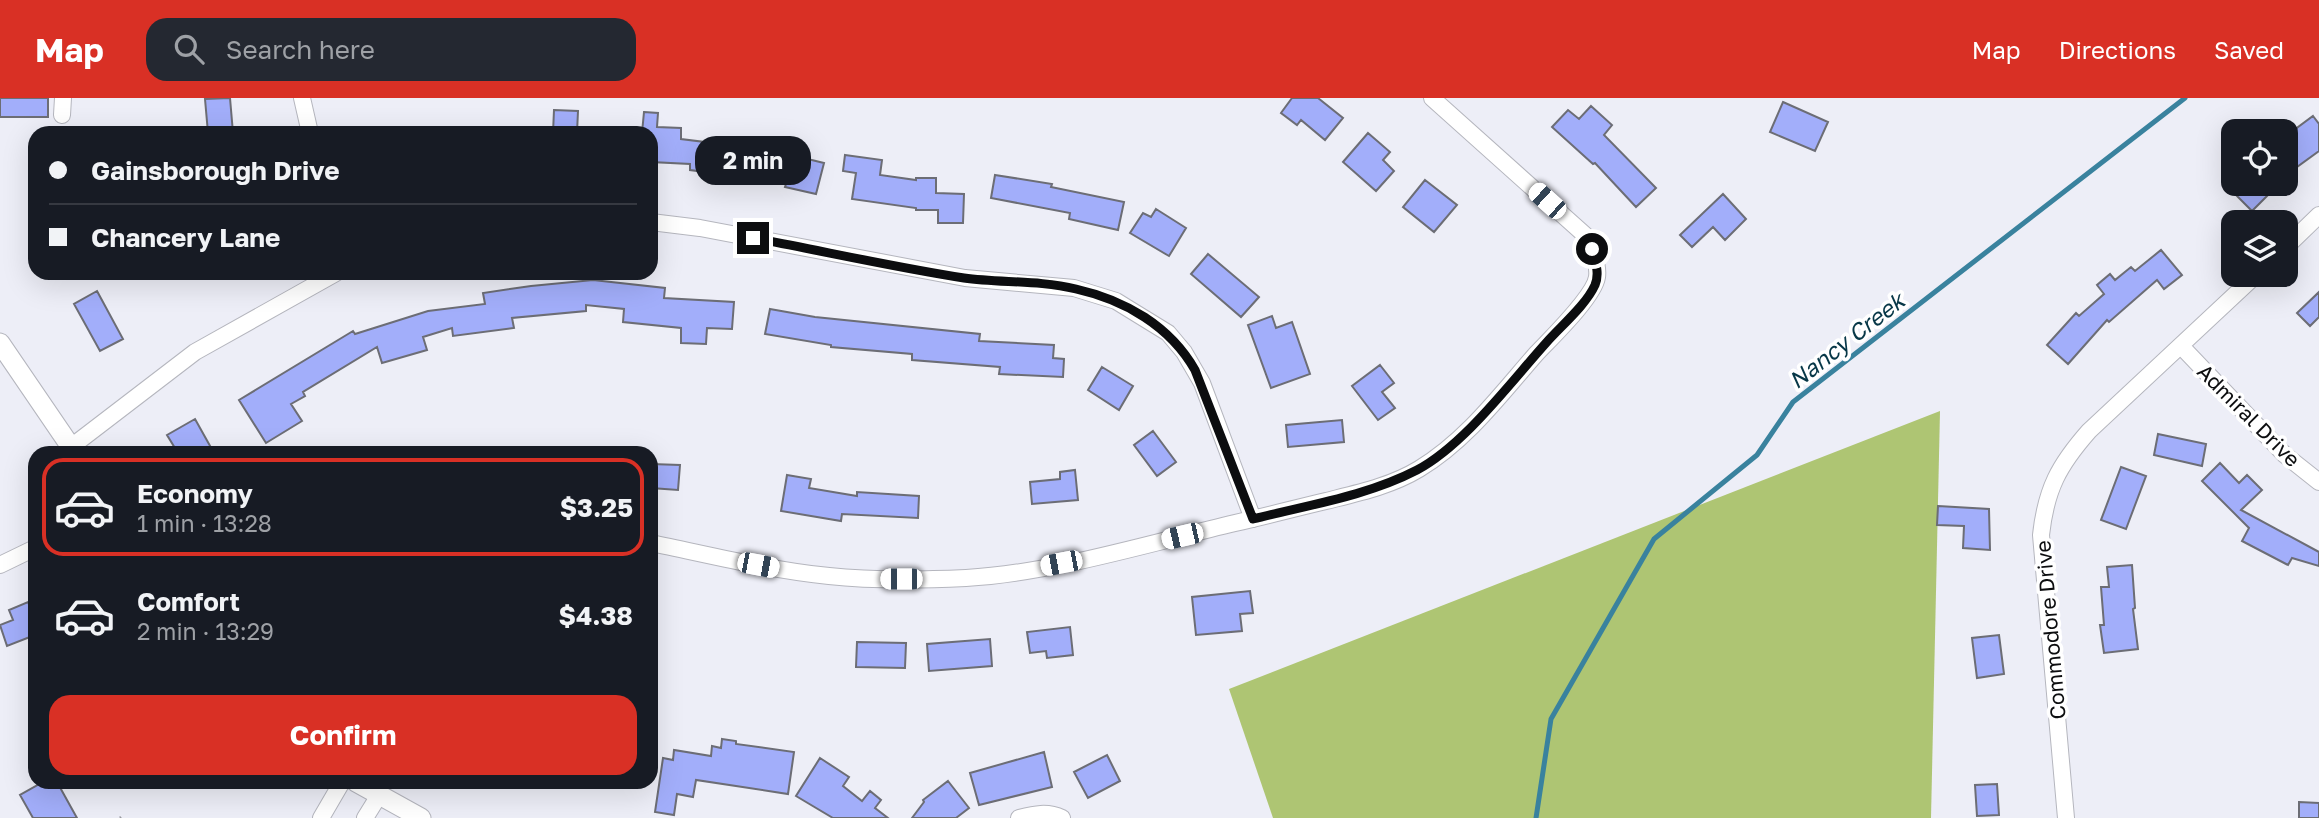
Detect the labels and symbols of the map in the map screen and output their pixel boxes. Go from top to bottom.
callout: 2 min [695,136,811,186]
car [1525,179,1570,223]
route end [737,222,769,254]
route start [1576,233,1608,265]
water label: Nancy Creek [1782,285,1911,394]
street label: Admiral Drive [2192,358,2306,472]
car [1160,521,1205,551]
street label: Commodore Drive [2029,539,2071,721]
car [1039,549,1084,577]
car [736,551,781,579]
car [881,569,923,590]

